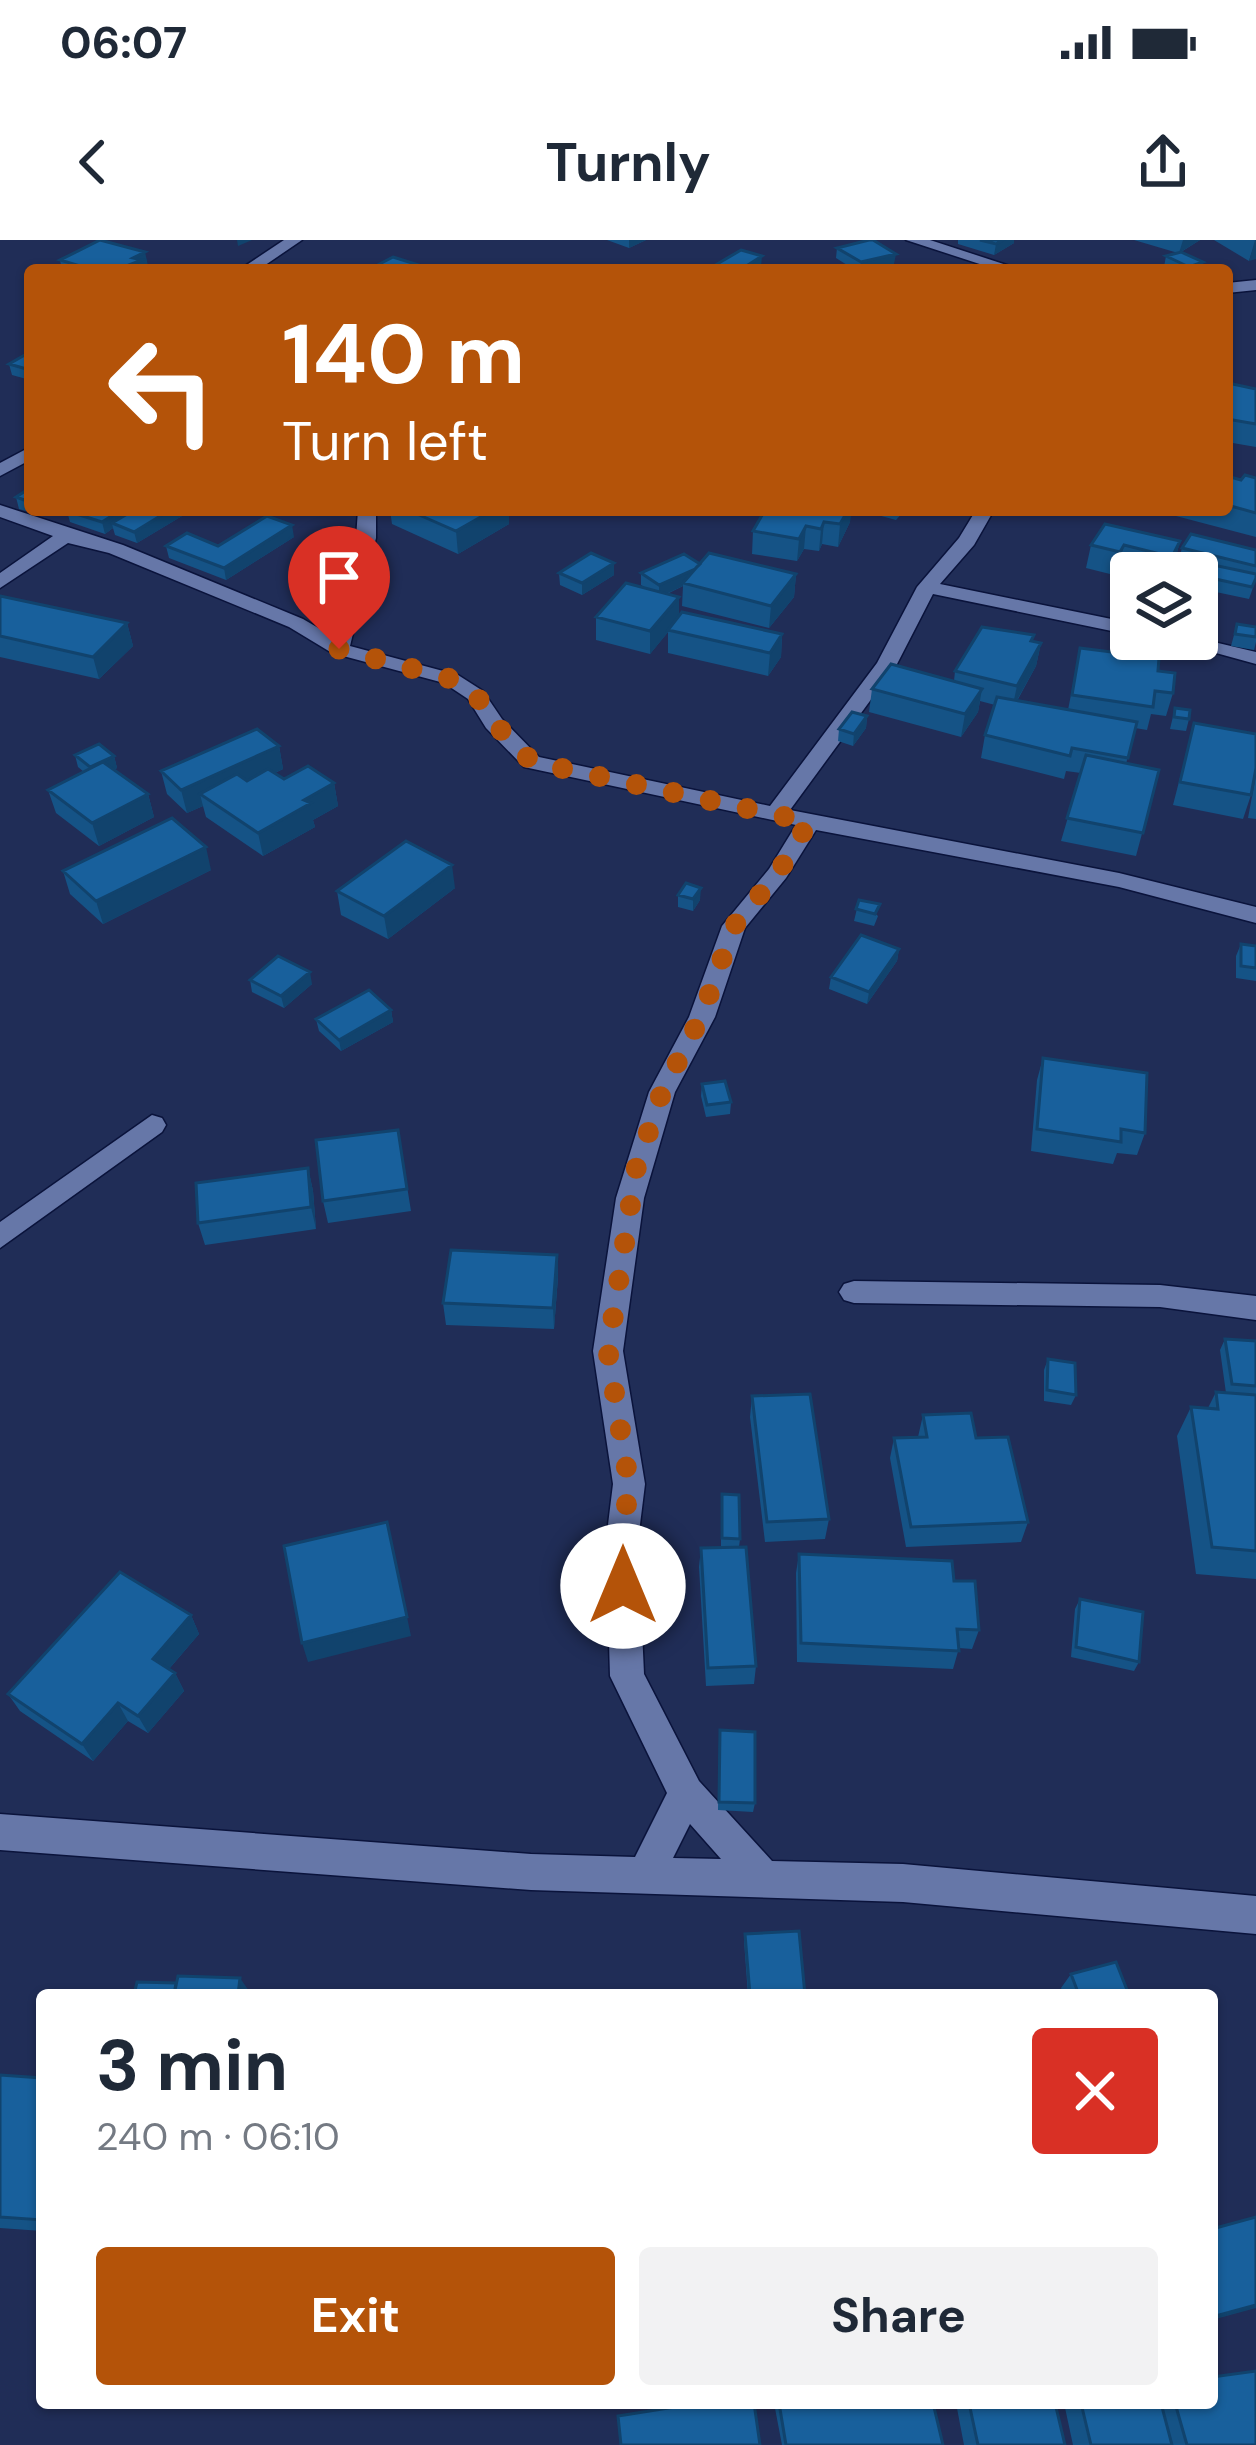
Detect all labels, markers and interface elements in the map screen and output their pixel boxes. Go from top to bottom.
text: 06:07 [60,13,187,72]
text: Turnly [545,127,711,198]
icon: back [60,129,126,195]
icon: share [1130,129,1196,195]
text: 140 m [282,300,525,409]
icon: left [84,312,240,468]
text: Turn left [282,406,488,477]
pin [288,526,390,649]
icon: arrive [306,544,372,610]
map controls [1110,552,1218,660]
button: layers [1110,552,1218,660]
position arrow [560,1523,686,1649]
text: 3 min [96,2019,288,2112]
button: close [1032,2028,1158,2154]
text: 240 m · 06:10 [96,2111,340,2162]
button: Exit [96,2247,615,2385]
button: Share [639,2247,1158,2385]

